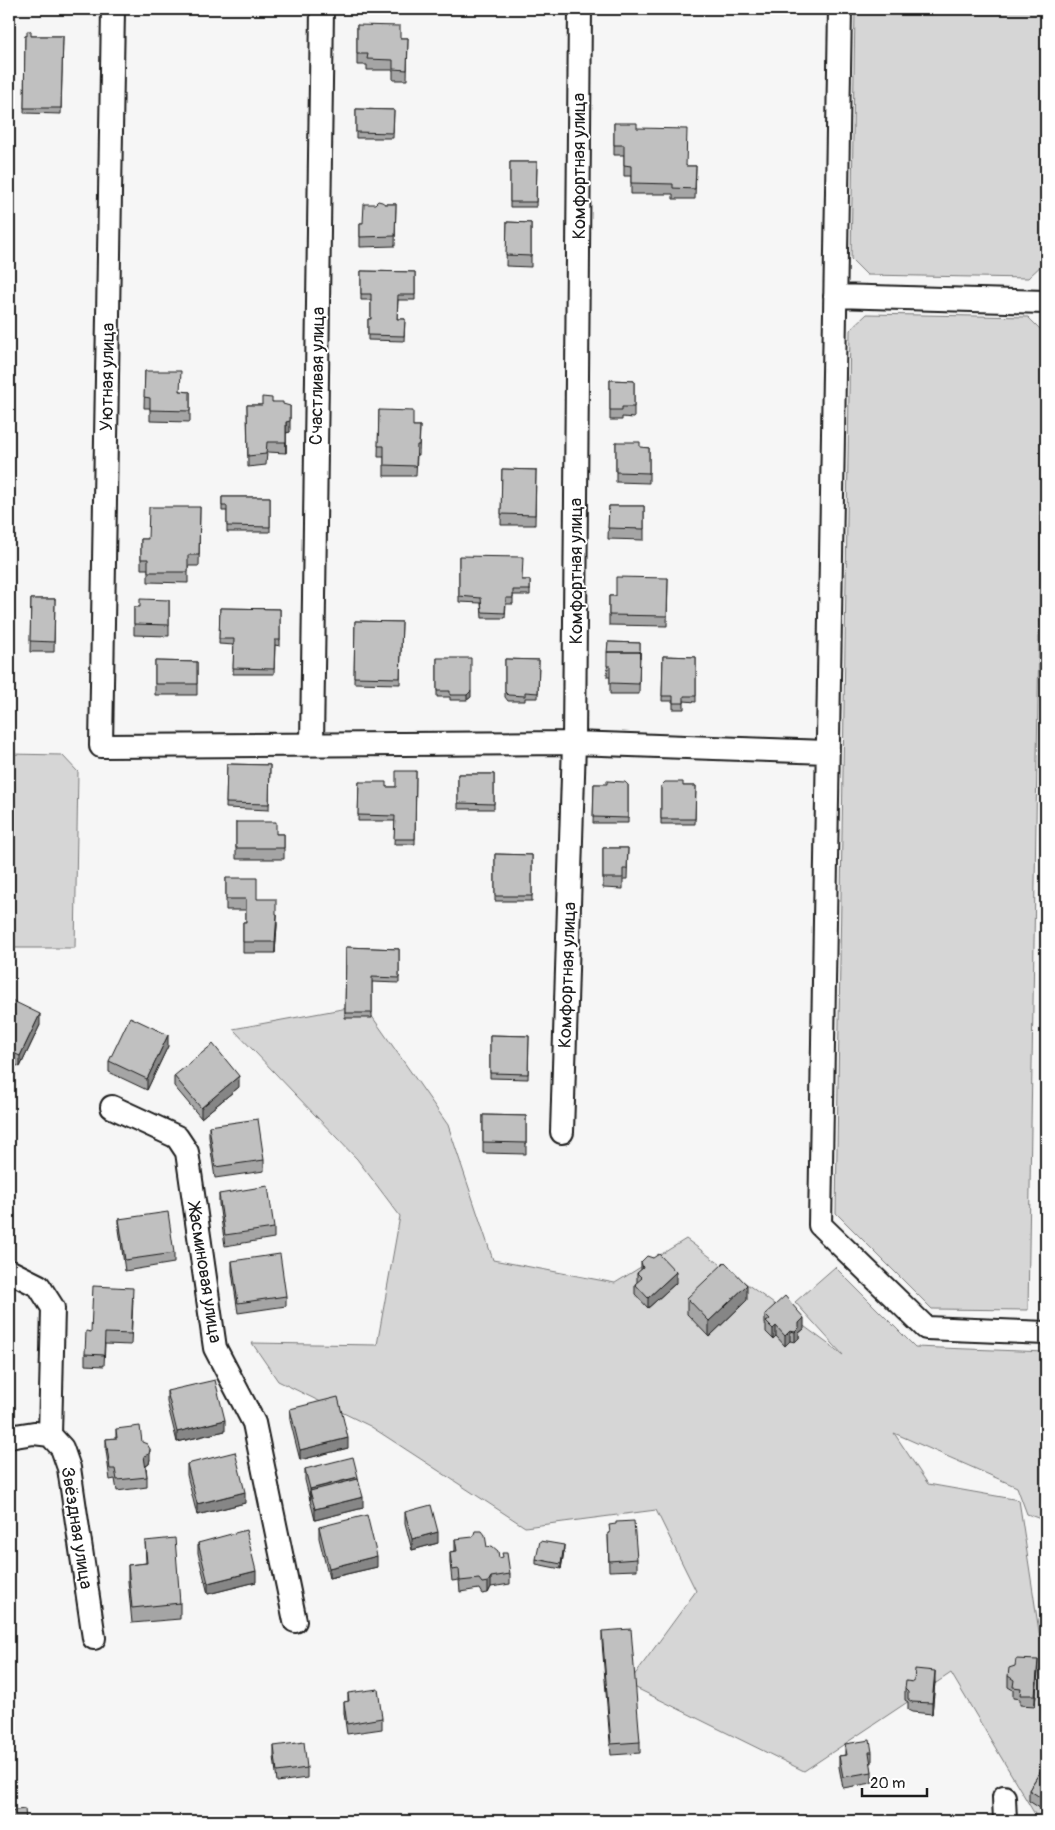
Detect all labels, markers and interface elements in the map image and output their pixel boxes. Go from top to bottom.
street label: Комфортная улица [568,93,591,239]
street label: Счастливая улица [305,307,330,445]
street label: Уютная улица [95,323,120,431]
street label: Комфортная улица [565,498,588,644]
street label: Комфортная улица [553,902,582,1049]
street label: Жасминовая улица [182,1199,227,1345]
street label: Звёздная улица [55,1465,98,1591]
scale bar [862,1765,928,1797]
text: 20 m [870,1774,905,1793]

